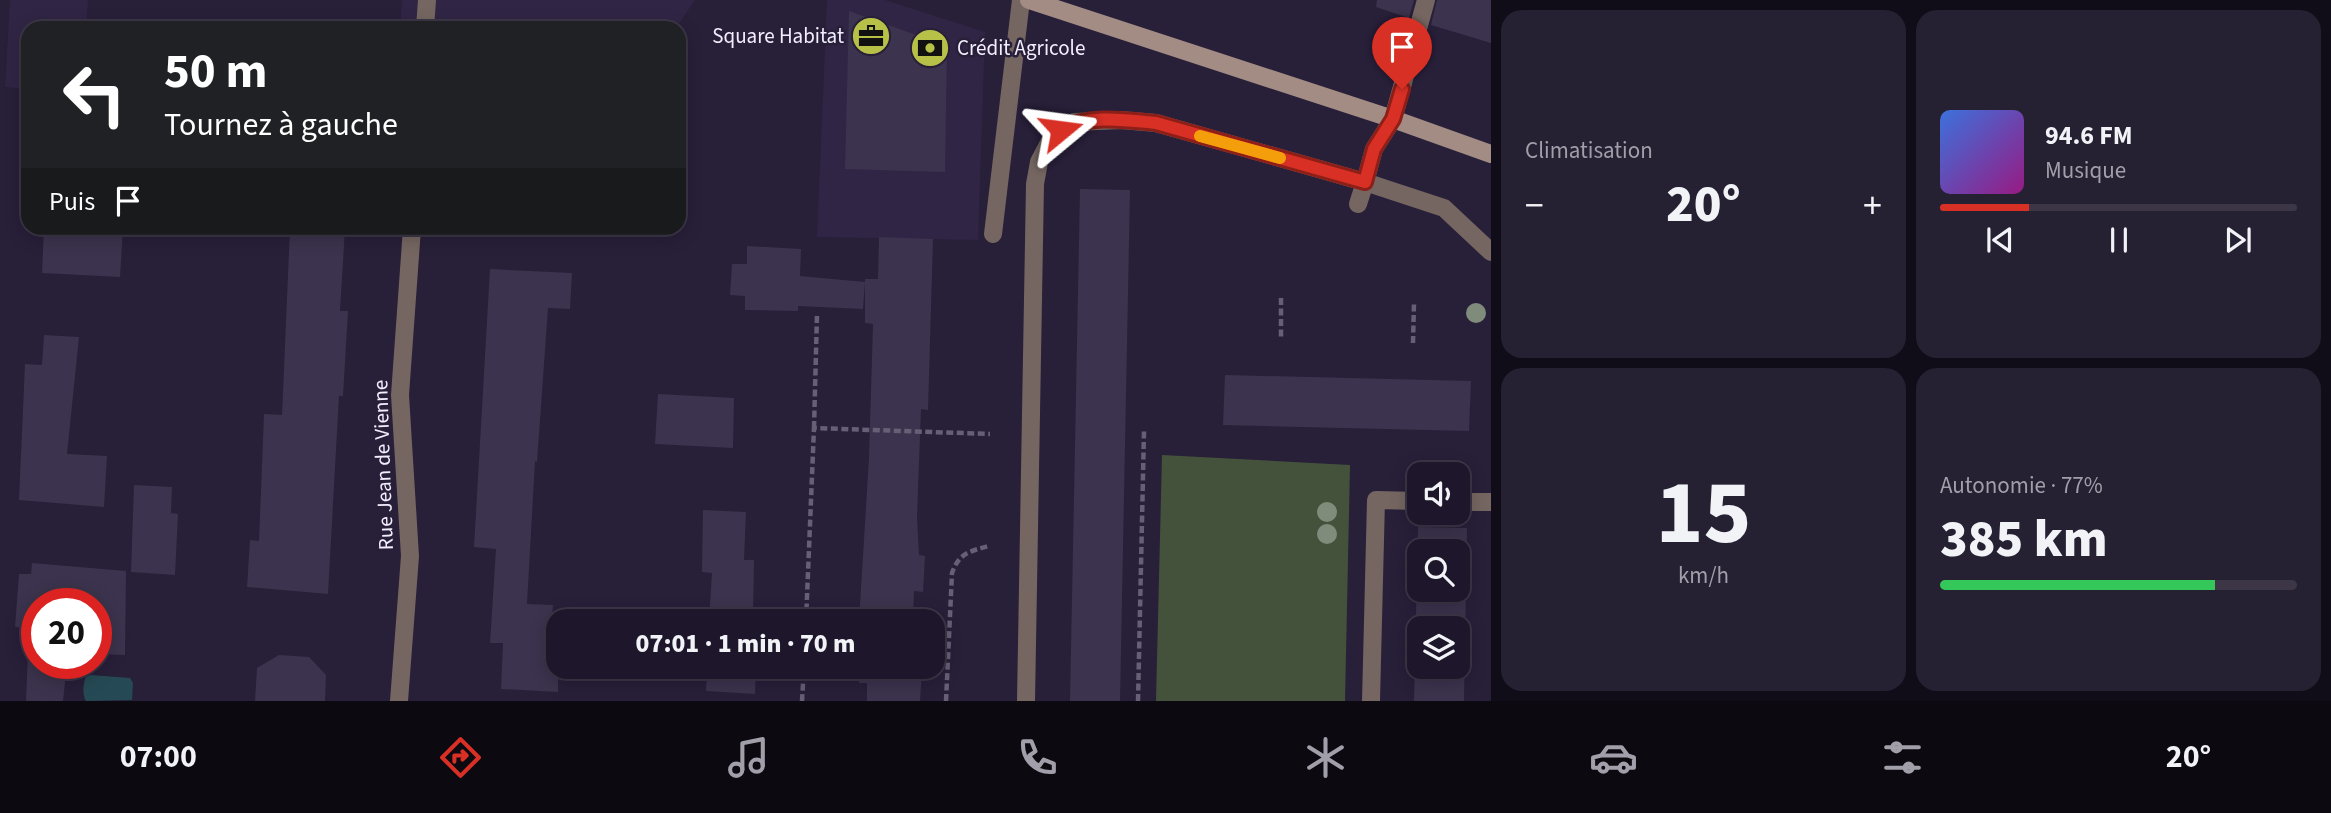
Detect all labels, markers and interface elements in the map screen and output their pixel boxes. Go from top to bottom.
office icon: Square Habitat [850,15,892,57]
pin [1372,17,1432,89]
place label: Square Habitat [712,21,844,51]
bank icon: Crédit Agricole [909,27,951,69]
icon: arrive [1383,28,1421,66]
place label: Crédit Agricole [957,33,1085,63]
text: 50 m [164,37,268,107]
icon: left [49,49,140,140]
position arrow [1024,93,1098,167]
text: Tournez à gauche [164,102,398,148]
text: 94.6 FM [2045,117,2133,154]
text: Climatisation [1525,134,1653,167]
text: Musique [2045,154,2126,187]
text: 20° [1666,168,1741,242]
text: − [1525,179,1544,233]
text: + [1863,179,1882,233]
icon: arrive [109,182,147,220]
text: Puis [49,183,95,220]
icon: previous [1981,221,2019,259]
icon: pause [2100,221,2138,259]
icon: next [2219,221,2257,259]
street label: Rue Jean de Vienne [365,379,401,551]
text: 15 [1655,449,1752,578]
map controls [1407,462,1470,679]
button: sound [1407,462,1470,525]
text: Autonomie · 77% [1940,469,2103,502]
text: 385 km [1940,503,2108,577]
button: search [1407,539,1470,602]
text: km/h [1678,559,1729,592]
speed limit sign: 20 [21,588,112,679]
button: layers [1407,616,1470,679]
text: 07:01 · 1 min · 70 m [636,625,855,662]
icon: directions [436,733,485,782]
icon: music [724,733,773,782]
icon: phone [1013,733,1062,782]
icon: climate [1301,733,1350,782]
icon: car [1589,733,1638,782]
icon: filters [1878,733,1927,782]
text: 07:00 [120,734,197,780]
text: 20° [2166,734,2211,780]

